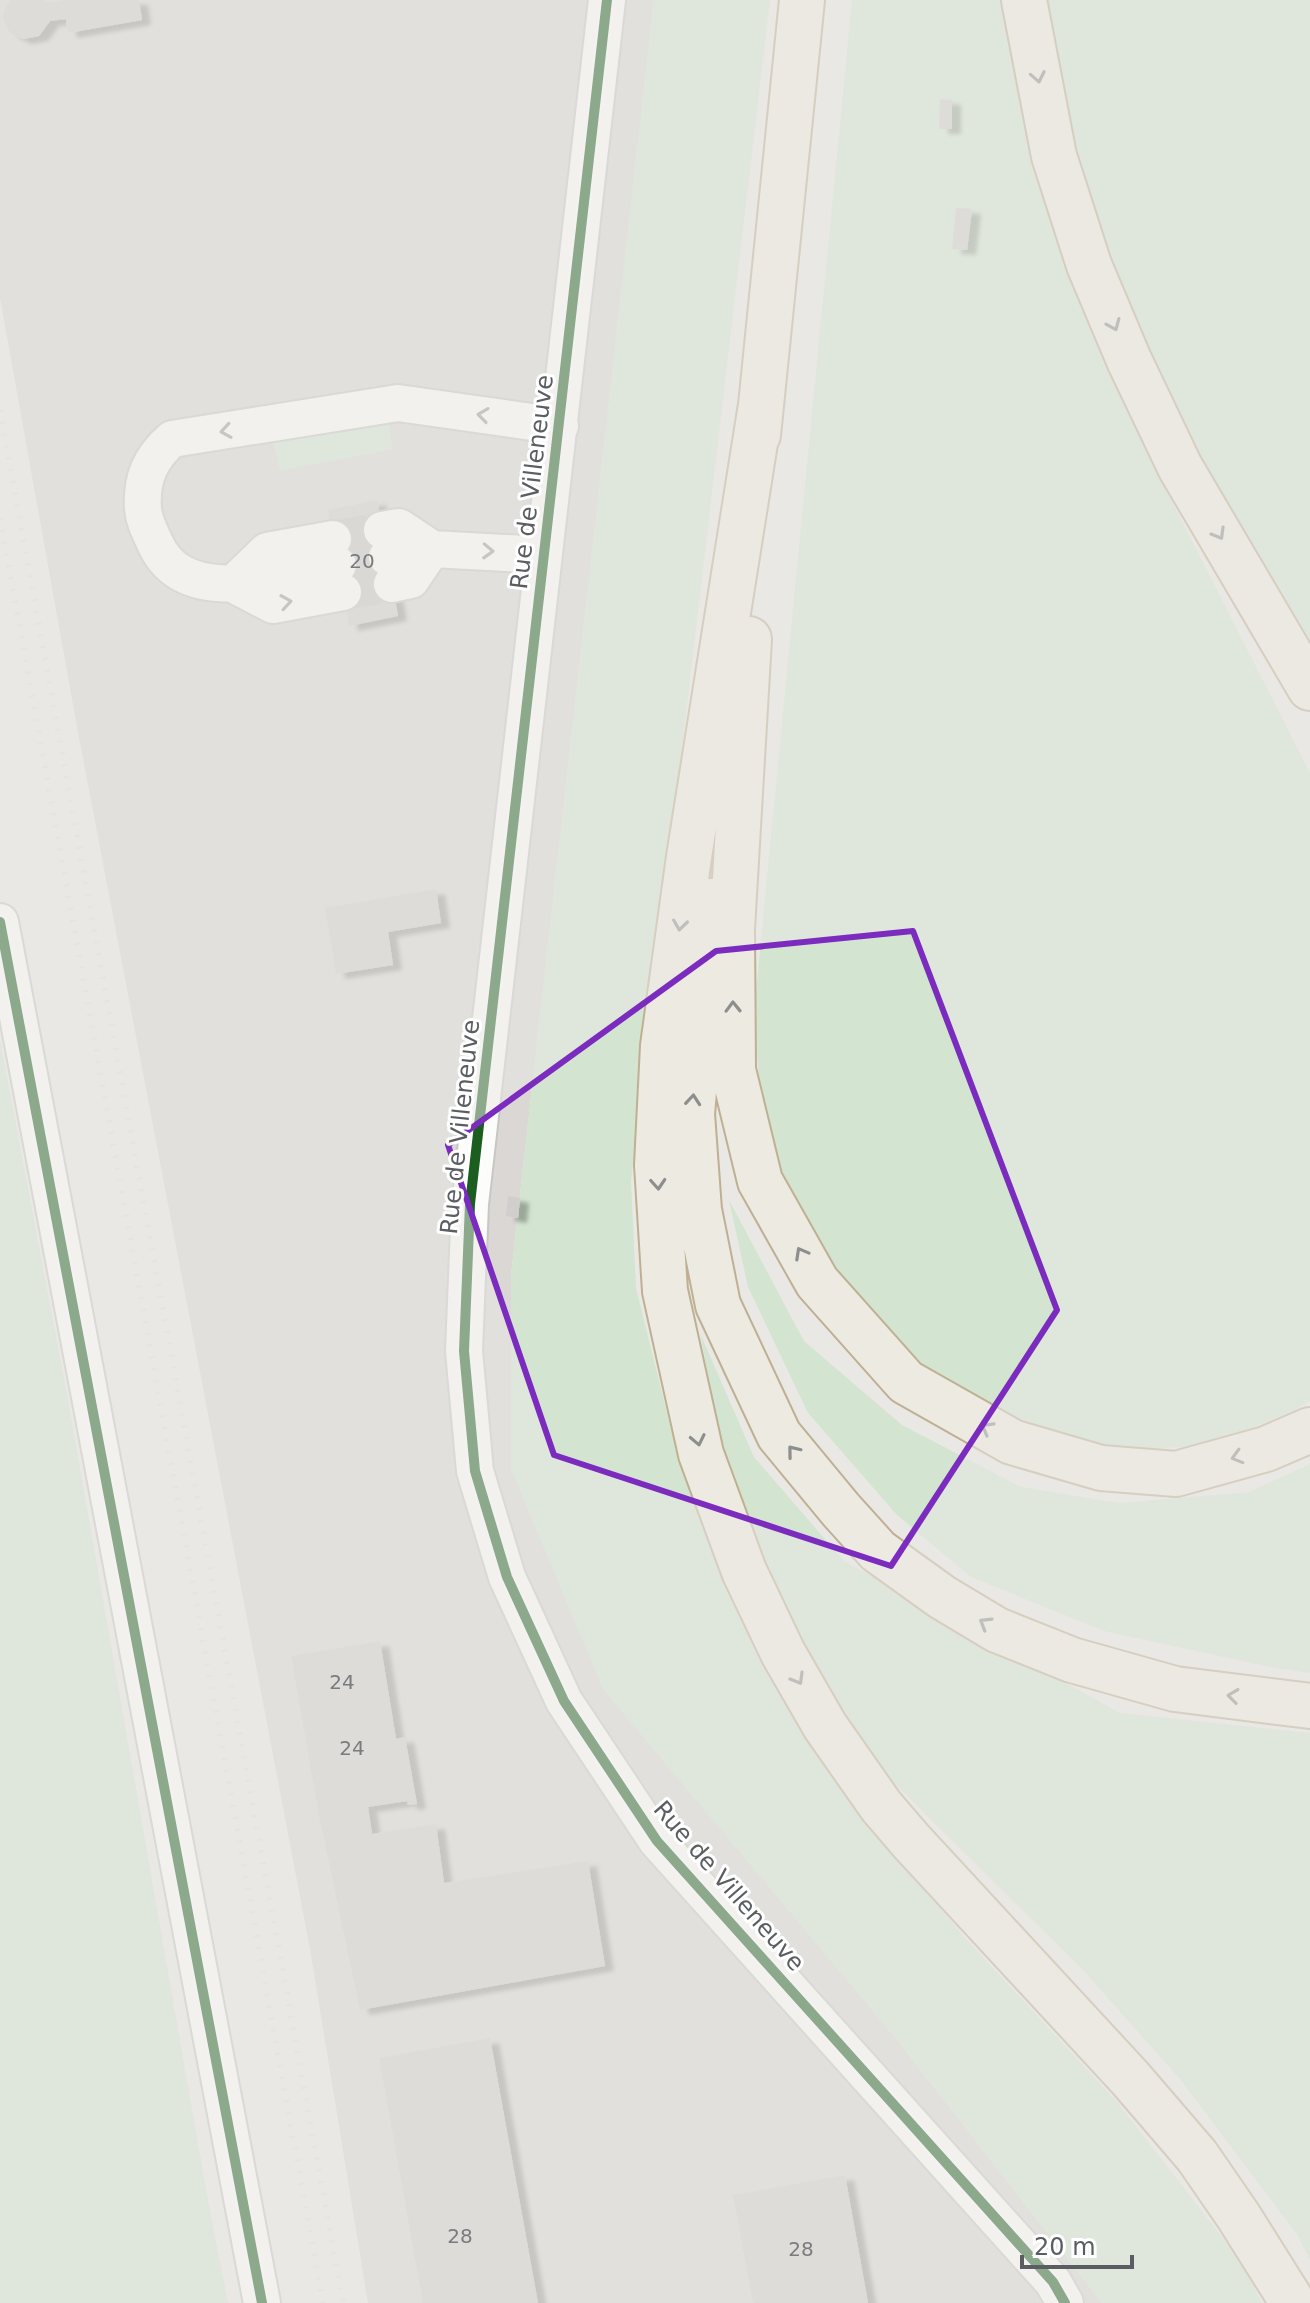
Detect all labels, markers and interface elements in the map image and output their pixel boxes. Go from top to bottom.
one-way arrow [1028,70,1045,84]
one-way arrow [1105,316,1121,331]
street label: Rue de Villeneuve [505,373,559,591]
one-way arrow [476,407,490,424]
one-way arrow [219,422,233,439]
one-way arrow [1209,525,1225,540]
one-way arrow [482,542,495,559]
house number: 20 [349,549,375,573]
one-way arrow [279,594,293,611]
one-way arrow [672,918,689,932]
one-way arrow [724,1000,742,1013]
street label: Rue de Villeneuve [435,1018,485,1236]
one-way arrow [684,1093,701,1106]
one-way arrow [649,1178,666,1191]
one-way arrow [795,1247,811,1262]
one-way arrow [981,1422,996,1438]
one-way arrow [689,1433,706,1446]
one-way arrow [788,1446,802,1461]
one-way arrow [1230,1448,1244,1464]
one-way arrow [979,1617,994,1633]
house number: 24 [329,1670,355,1694]
one-way arrow [788,1670,804,1685]
one-way arrow [1226,1688,1239,1705]
house number: 24 [339,1736,365,1760]
street label: Rue de Villeneuve [648,1795,810,1977]
scale bar [1022,2219,1132,2269]
house number: 28 [447,2224,473,2248]
text: 20 m [1034,2233,1096,2261]
house number: 28 [788,2237,814,2261]

